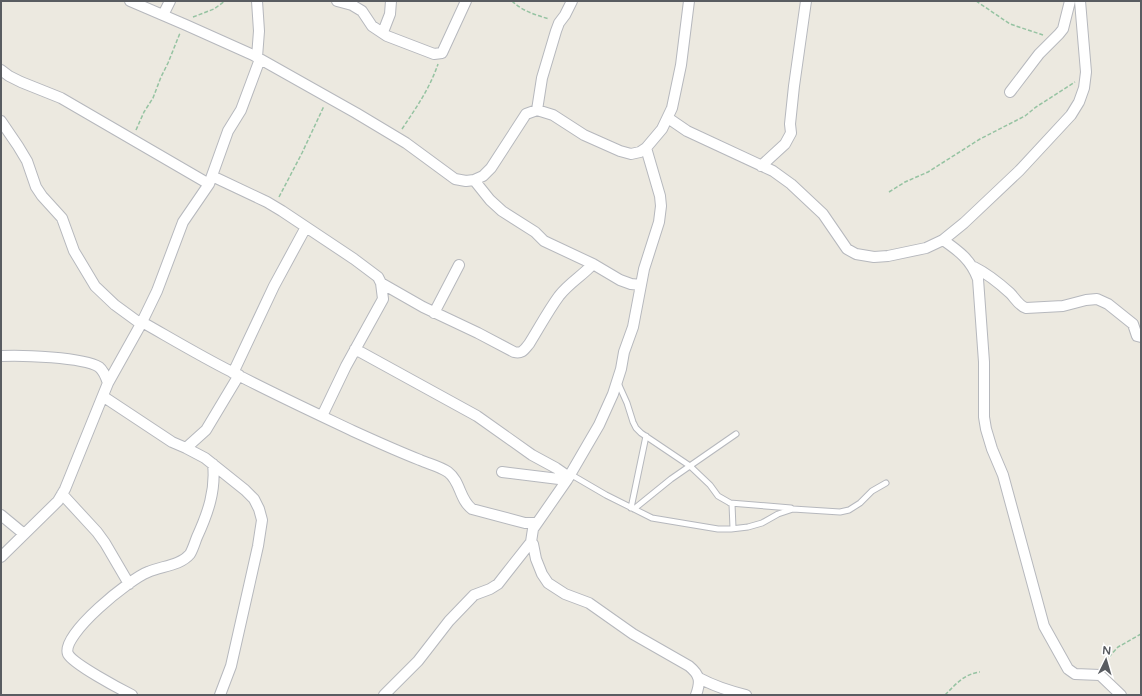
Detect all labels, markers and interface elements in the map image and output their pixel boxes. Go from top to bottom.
north arrow [1086,640,1126,680]
text: N [1102,644,1112,657]

